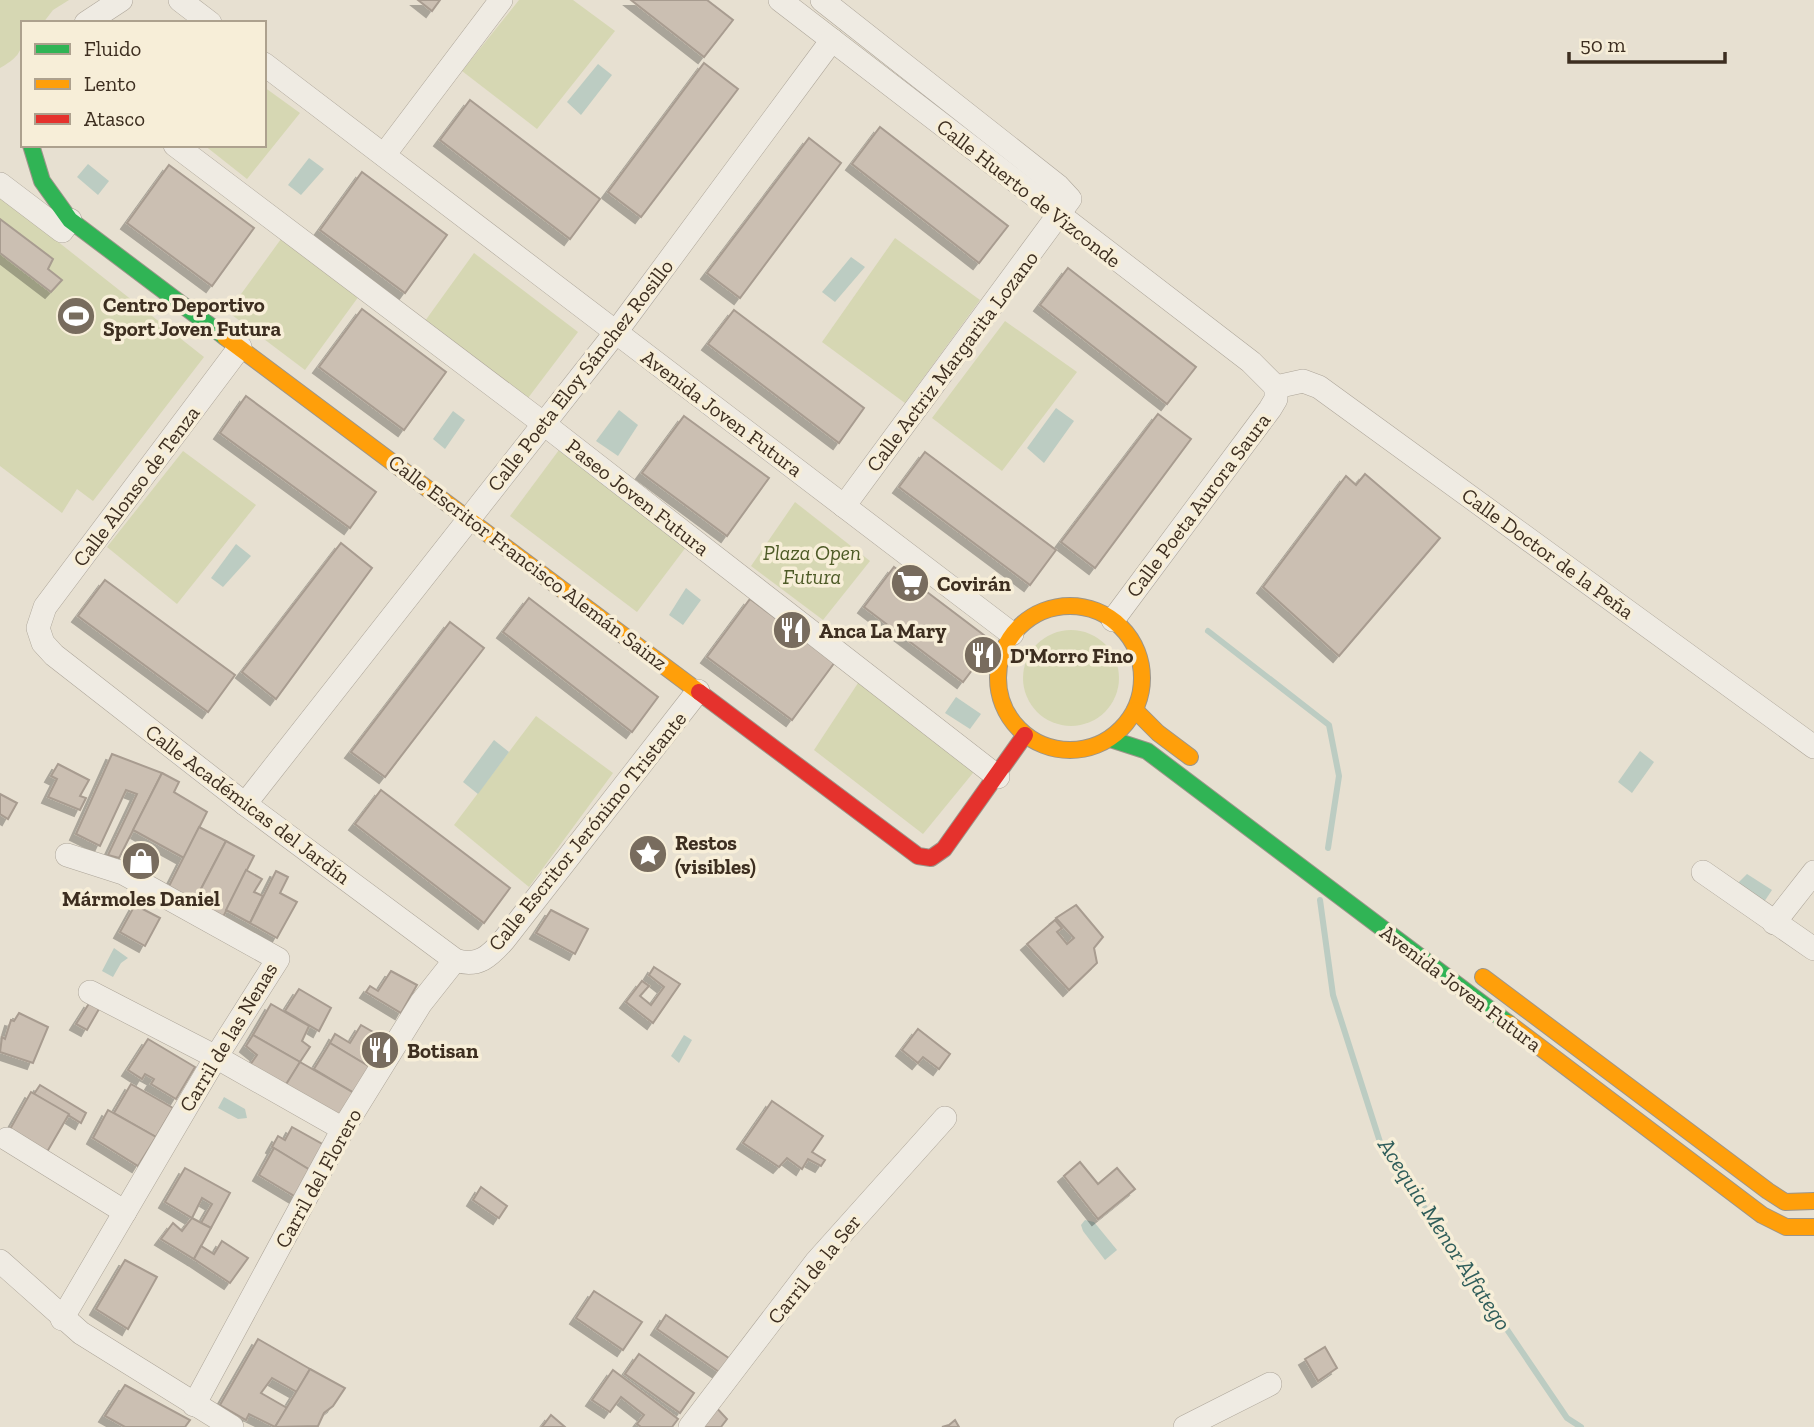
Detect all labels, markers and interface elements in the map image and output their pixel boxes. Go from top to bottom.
legend [21,21,266,147]
scale bar [1569,21,1725,65]
text: 50 m [1580,32,1626,57]
text: Fluido [84,36,141,61]
text: Lento [84,71,136,96]
text: Atasco [84,106,145,131]
street label: Calle Huerto de Vizconde [932,113,1126,273]
street label: Calle Actriz Margarita Lozano [861,246,1043,476]
street label: Calle Poeta Eloy Sánchez Rosillo [482,254,678,496]
place label: Centro Deportivo Sport Joven Futura [103,292,281,341]
sports icon: Centro Deportivo Sport Joven Futura [55,295,97,337]
street label: Avenida Joven Futura [636,344,808,482]
street label: Calle Alonso de Tenza [67,401,205,571]
street label: Calle Poeta Aurora Saura [1121,408,1275,602]
street label: Paseo Joven Futura [561,433,715,561]
street label: Calle Escritor Francisco Alemán Sainz [384,449,672,675]
street label: Calle Doctor de la Peña [1457,482,1639,624]
park label: Plaza Open Futura [763,540,861,589]
supermarket icon: Covirán [889,562,931,604]
place label: Covirán [937,571,1011,596]
restaurant icon: Anca La Mary [771,609,813,651]
place label: Anca La Mary [819,618,946,643]
restaurant icon: D'Morro Fino [962,634,1004,676]
place label: D'Morro Fino [1010,643,1134,668]
street label: Calle Escritor Jerónimo Tristante [483,706,691,956]
street label: Calle Académicas del Jardín [141,719,355,889]
place label: Restos (visibles) [675,830,756,879]
place icon: Restos (visibles) [627,833,669,875]
shop icon: Mármoles Daniel [120,840,162,882]
place label: Mármoles Daniel [62,886,220,911]
street label: Avenida Joven Futura [1375,919,1547,1057]
street label: Carril de las Nenas [174,958,282,1116]
restaurant icon: Botisan [359,1029,401,1071]
place label: Botisan [407,1038,479,1063]
street label: Carril del Florero [269,1104,367,1252]
water label: Acequia Menor Alfatego [1372,1132,1518,1336]
street label: Carril de la Ser [762,1209,866,1329]

